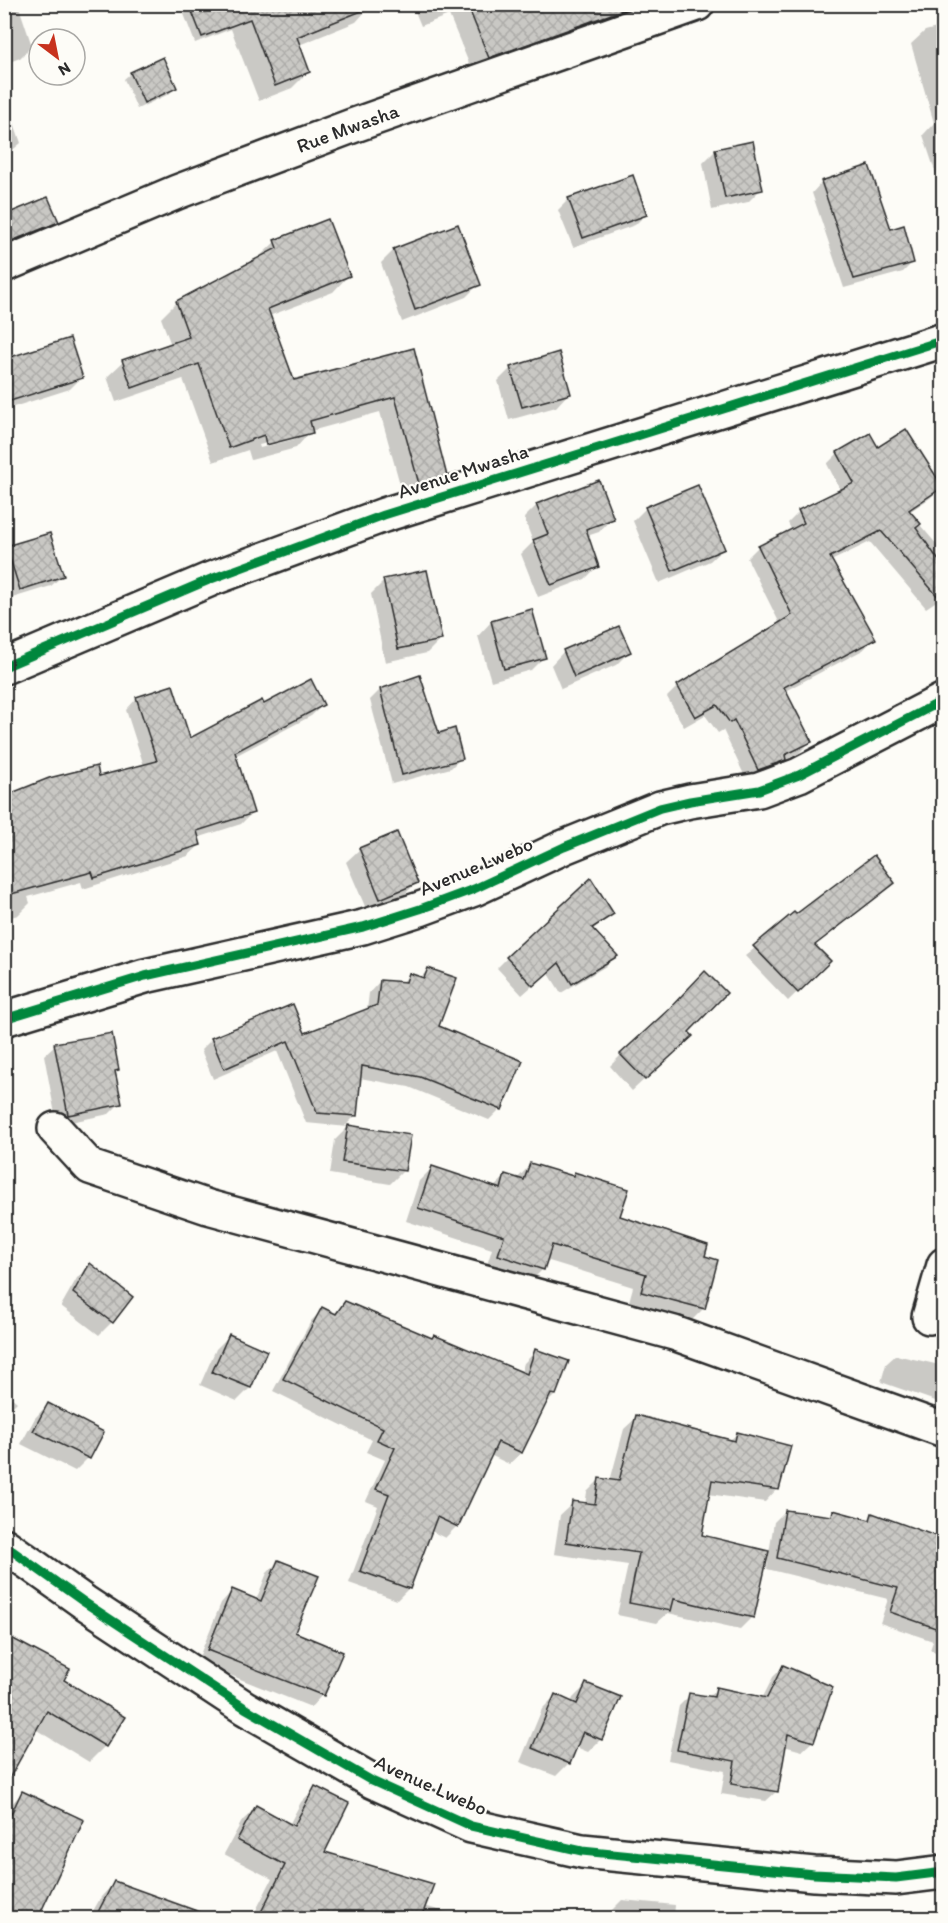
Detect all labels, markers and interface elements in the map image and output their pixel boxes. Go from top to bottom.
north arrow [27,27,87,87]
text: N [55,58,74,80]
street label: Rue Mwasha [293,98,403,158]
street label: Avenue Mwasha [395,439,531,503]
street label: Avenue Lwebo [416,831,536,901]
street label: Avenue Lwebo [371,1749,491,1821]

